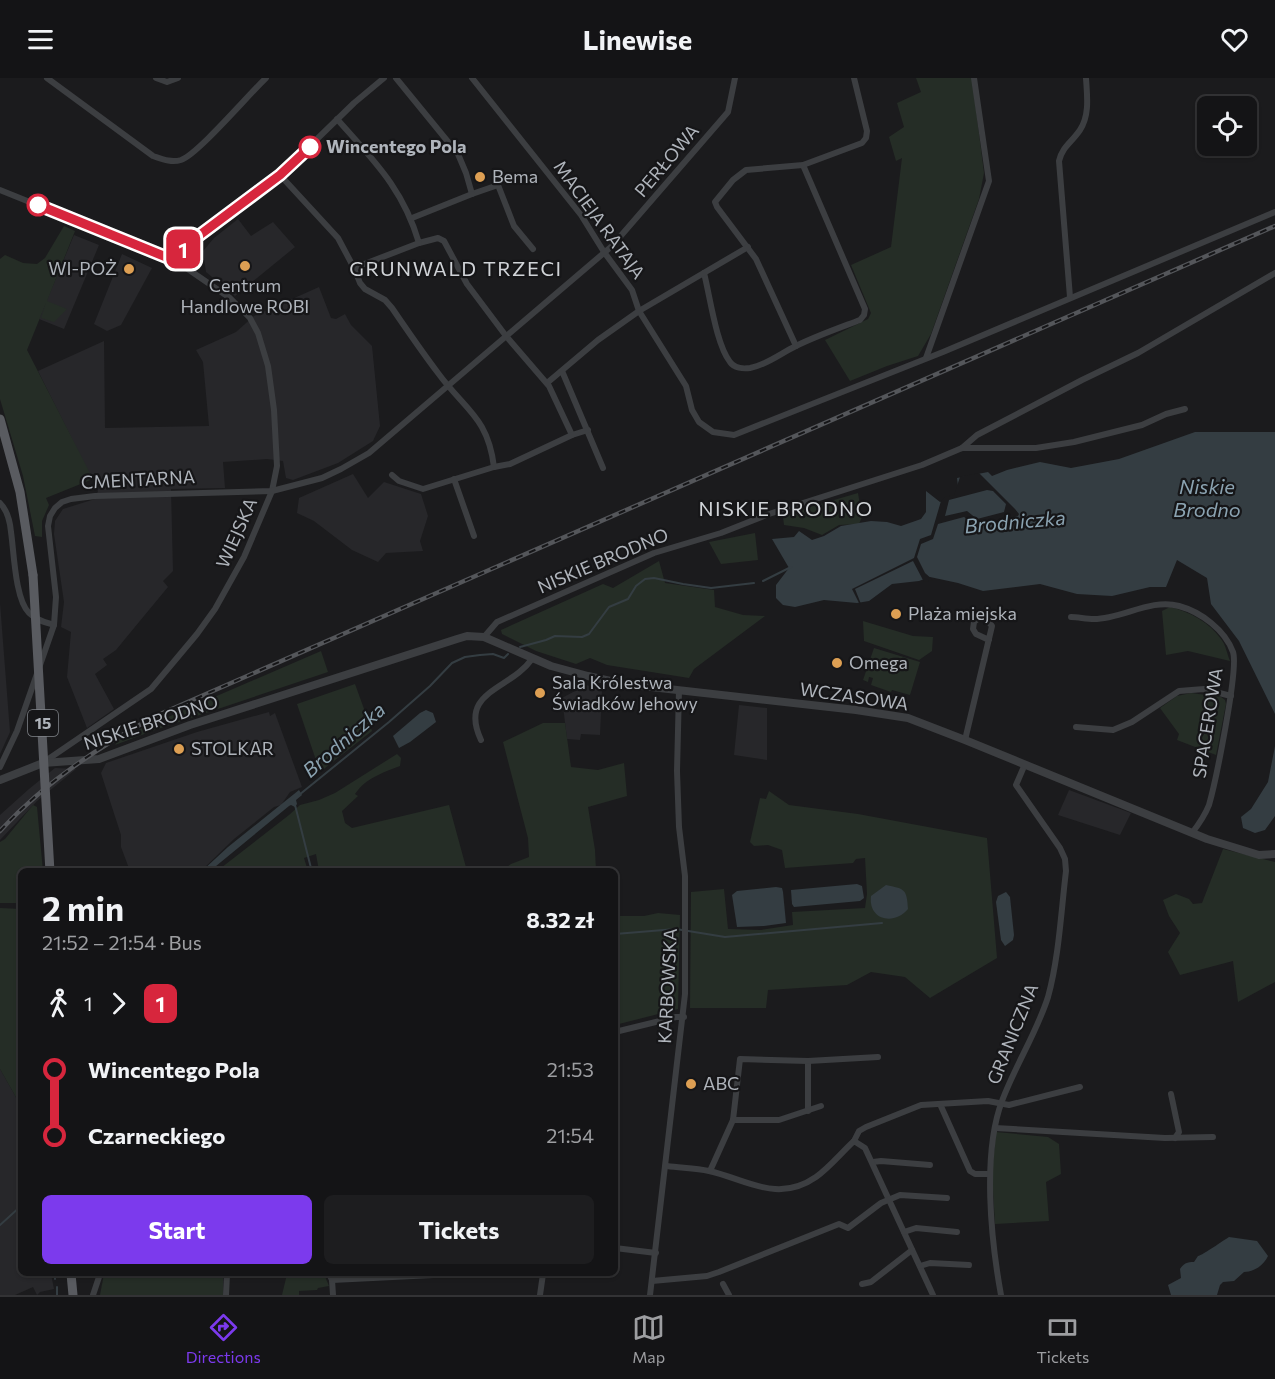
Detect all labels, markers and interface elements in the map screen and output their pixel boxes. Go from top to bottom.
icon: menu [24,23,57,56]
text: Linewise [583,23,692,56]
icon: heart [1218,23,1251,56]
map controls [1197,96,1257,156]
button: locate [1197,96,1257,156]
street label: PERŁOWA [630,120,703,201]
place label: Wincentego Pola [326,135,466,157]
marker: Wincentego Pola [299,136,321,158]
street label: MACIEJA RATAJA [549,156,650,283]
place label: Bema [492,165,538,187]
marker: Bema [473,170,487,184]
unlabelled marker [27,194,49,216]
line badge: 1 [164,230,202,268]
text: 1 [178,237,188,262]
district label: GRUNWALD TRZECI [349,256,563,280]
place label: WI-POŻ [48,257,117,279]
marker: Centrum Handlowe ROBI [238,259,252,273]
marker: WI-POŻ [122,262,136,276]
place label: Centrum Handlowe ROBI [181,274,309,317]
street label: CMENTARNA [80,465,196,493]
water label: Niskie Brodno [1173,474,1241,521]
street label: WIEJSKA [211,494,261,571]
district label: NISKIE BRODNO [698,496,874,520]
water label: Brodniczka [963,505,1067,537]
street label: NISKIE BRODNO [534,523,671,598]
place label: Plaża miejska [908,602,1017,624]
marker: Plaża miejska [889,607,903,621]
place label: Omega [849,651,908,673]
marker: Omega [830,656,844,670]
street label: SPACEROWA [1187,666,1227,780]
place label: Sala Królestwa Świadków Jehowy [552,671,698,714]
street label: WCZASOWA [799,678,910,714]
marker: Sala Królestwa Świadków Jehowy [533,686,547,700]
street label: NISKIE BRODNO [81,690,221,754]
water label: Brodniczka [297,697,390,782]
road number: 15 [28,710,58,736]
place label: STOLKAR [191,737,274,759]
marker: STOLKAR [172,742,186,756]
text: 2 min [42,887,124,928]
text: 8.32 zł [526,906,594,933]
street label: KARBOWSKA [653,928,681,1044]
text: 21:52 – 21:54 · Bus [42,930,202,954]
street label: GRANICZNA [982,980,1042,1087]
icon: walk [42,987,75,1020]
icon: forward [102,987,135,1020]
text: 1 [84,991,93,1015]
text: 1 [156,991,165,1016]
text: Wincentego Pola [88,1056,260,1083]
text: 21:53 [547,1057,594,1081]
place label: ABC [703,1072,739,1094]
marker: ABC [684,1077,698,1091]
text: Czarneckiego [88,1122,225,1149]
text: 21:54 [546,1123,594,1147]
button: Start [42,1195,312,1264]
button: Tickets [324,1195,594,1264]
tab: Directions [186,1311,261,1366]
tab: Map [632,1311,665,1366]
tab: Tickets [1037,1311,1089,1366]

